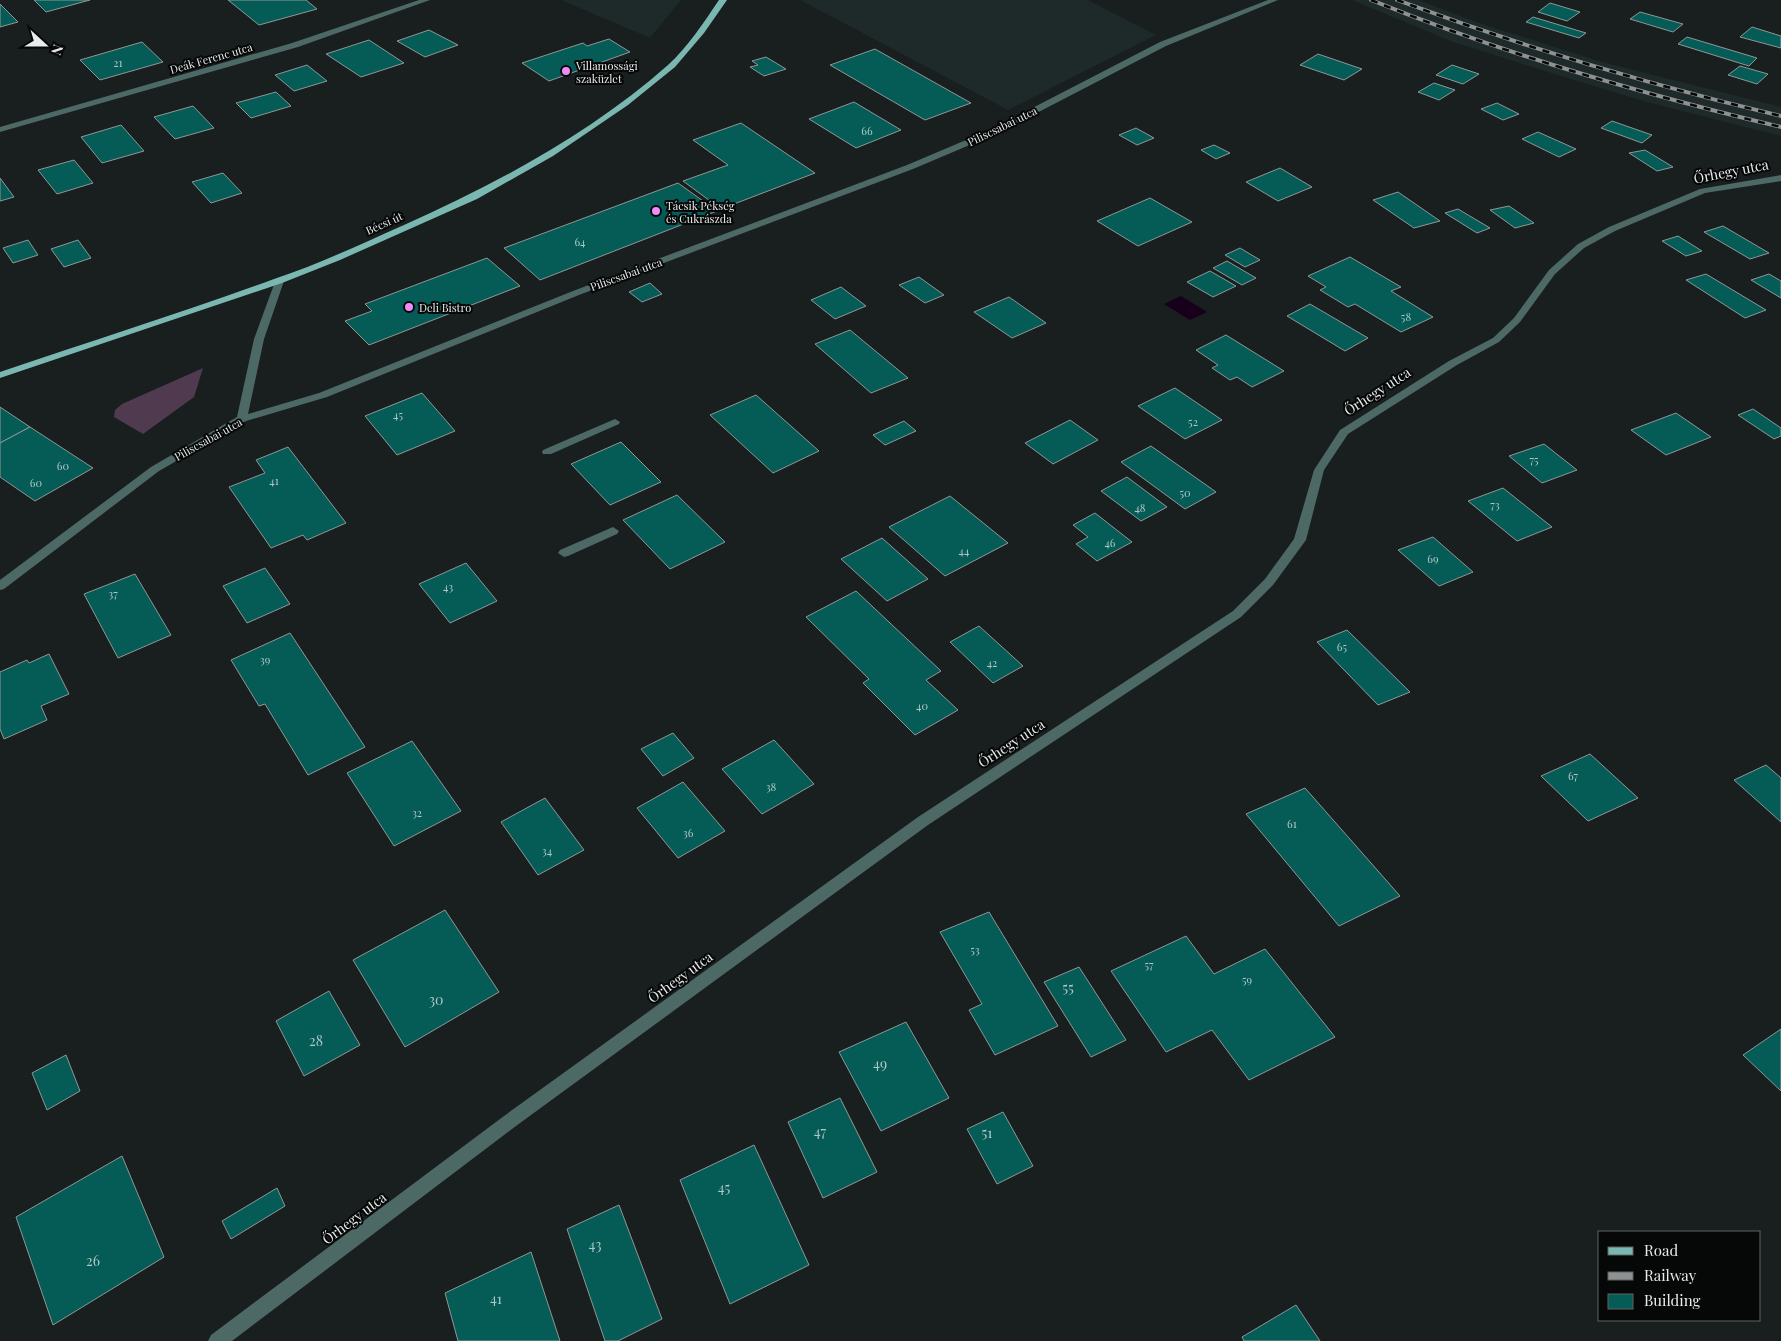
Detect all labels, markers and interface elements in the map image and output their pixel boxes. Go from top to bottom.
north arrow [20,20,70,70]
street label: Deák Ferenc utca [168,39,255,77]
text: N [47,42,68,58]
house number: 21 [113,55,123,70]
place label: Villamossági szaküzlet [575,58,638,86]
marker: Villamossági szaküzlet [560,65,572,77]
street label: Piliscsabai utca [965,103,1040,149]
house number: 66 [861,123,873,138]
street label: Őrhegy utca [1692,154,1770,188]
place label: Tácsik Pékség és Cukrászda [666,198,735,226]
marker: Tácsik Pékség és Cukrászda [650,205,662,217]
street label: Bécsi út [363,208,405,238]
house number: 64 [574,234,586,249]
street label: Piliscsabai utca [588,254,664,294]
place label: Deli Bistro [419,300,471,315]
marker: Deli Bistro [403,301,415,313]
house number: 58 [1401,309,1411,324]
street label: Őrhegy utca [1340,362,1414,420]
house number: 45 [393,407,403,422]
street label: Piliscsabai utca [171,414,245,464]
house number: 52 [1188,414,1198,429]
house number: 75 [1529,452,1539,467]
house number: 60 [57,458,70,473]
house number: 41 [269,473,279,488]
house number: 60 [30,475,43,490]
house number: 50 [1179,485,1191,500]
house number: 73 [1490,497,1500,512]
house number: 48 [1134,500,1146,515]
house number: 46 [1104,535,1116,550]
house number: 44 [959,543,970,558]
house number: 69 [1427,551,1439,566]
house number: 43 [443,579,453,594]
house number: 37 [108,586,118,601]
house number: 65 [1337,639,1348,654]
house number: 39 [260,652,271,667]
house number: 42 [987,655,997,670]
house number: 40 [916,698,928,713]
street label: Őrhegy utca [974,714,1048,772]
house number: 67 [1568,768,1579,783]
house number: 38 [766,779,777,794]
house number: 32 [412,805,422,820]
house number: 61 [1287,816,1297,831]
house number: 36 [683,825,694,840]
house number: 34 [542,843,553,858]
house number: 53 [970,942,980,957]
street label: Őrhegy utca [644,947,716,1007]
house number: 57 [1144,957,1154,972]
house number: 59 [1242,972,1252,987]
house number: 55 [1062,978,1074,997]
house number: 30 [429,990,443,1009]
house number: 28 [309,1031,323,1050]
house number: 49 [873,1054,887,1073]
house number: 47 [814,1122,827,1141]
house number: 51 [982,1123,993,1142]
house number: 45 [718,1178,731,1197]
street label: Őrhegy utca [318,1188,390,1248]
legend [1598,1231,1761,1321]
house number: 43 [589,1235,601,1254]
text: Road [1644,1240,1678,1260]
house number: 26 [86,1251,100,1270]
text: Railway [1644,1265,1697,1285]
house number: 41 [490,1289,502,1308]
text: Building [1644,1290,1701,1310]

